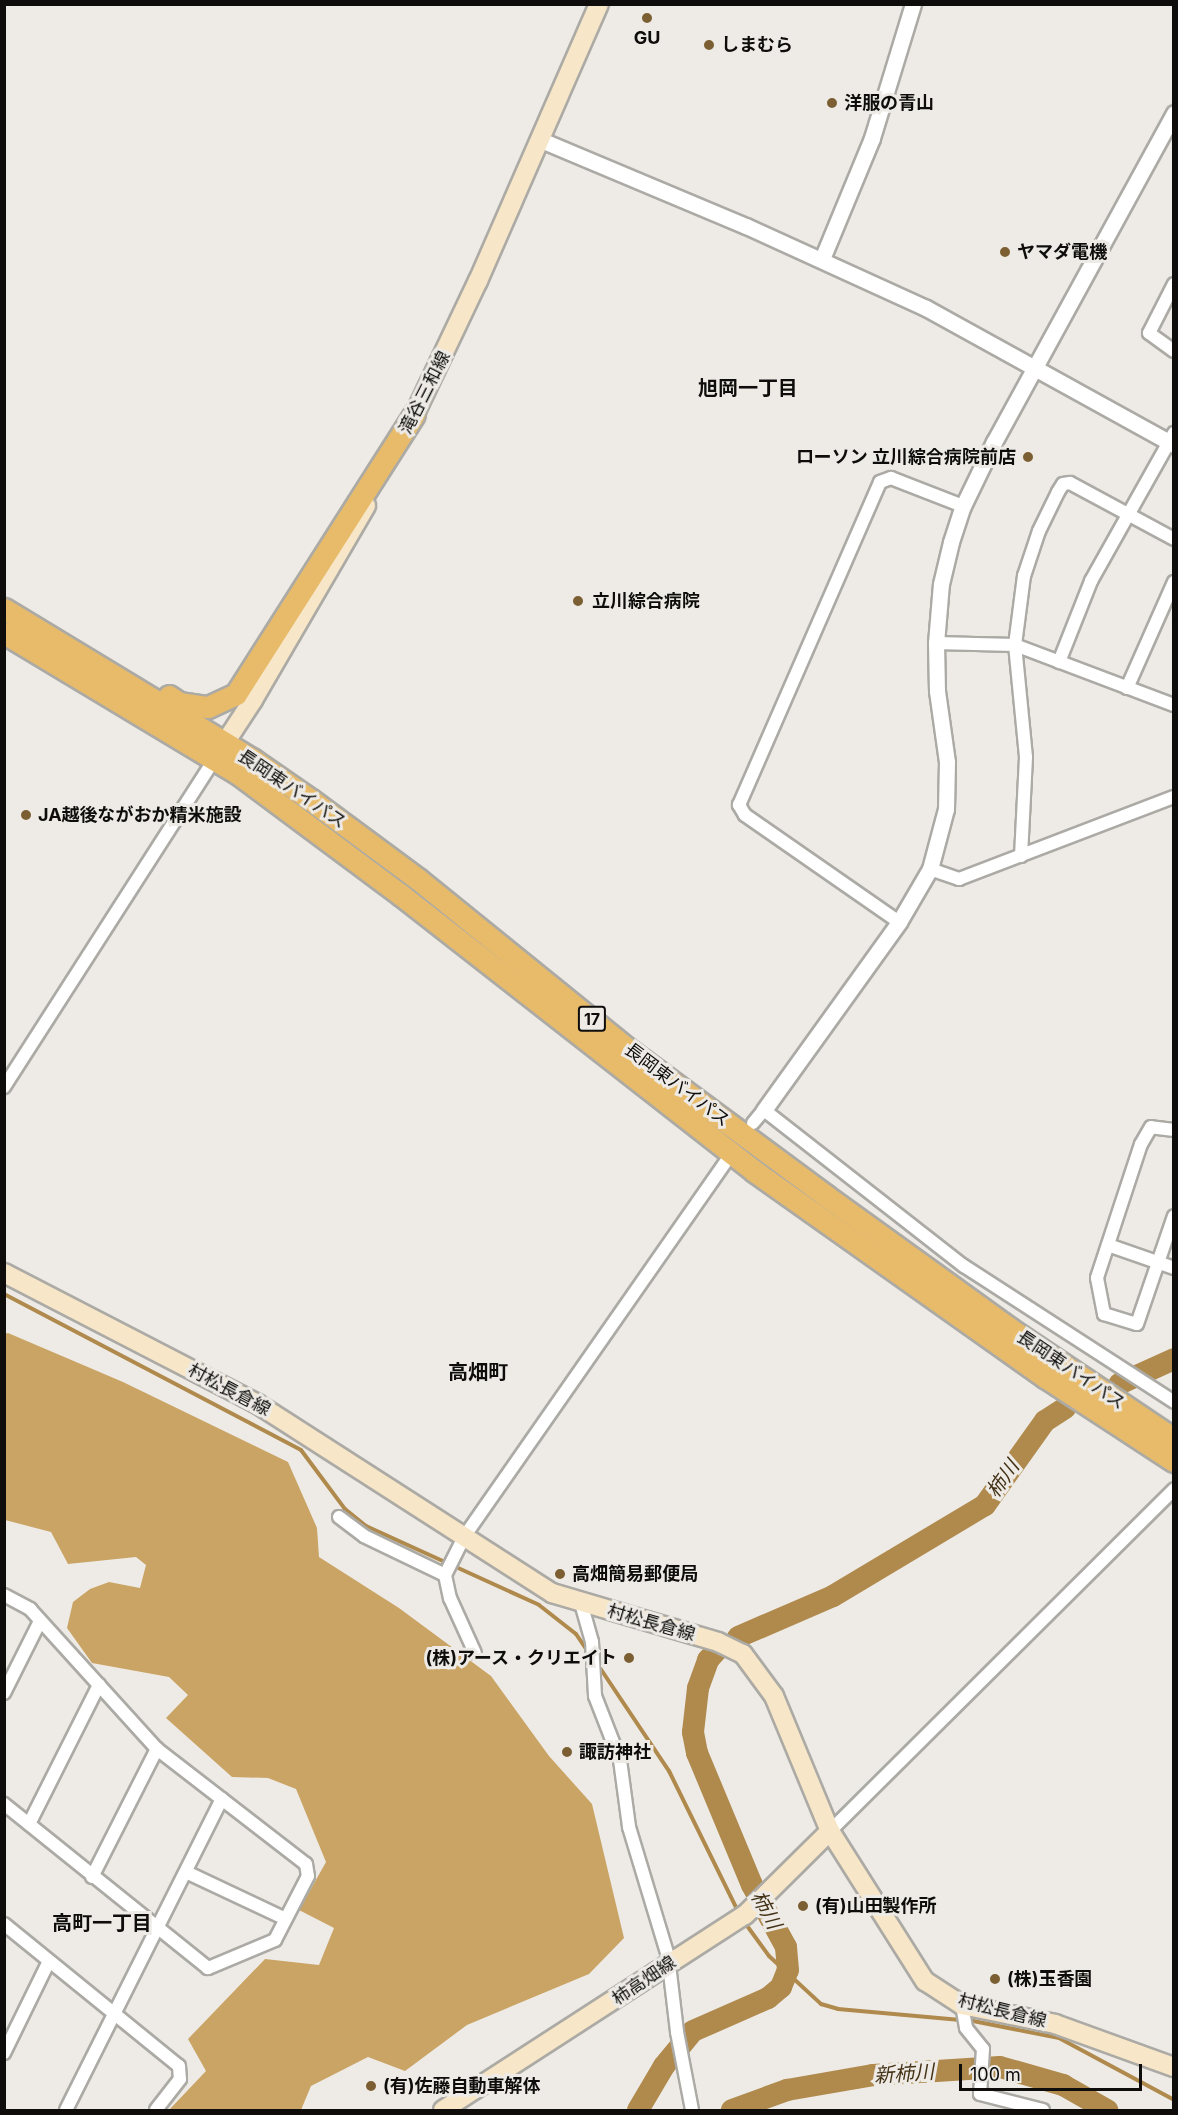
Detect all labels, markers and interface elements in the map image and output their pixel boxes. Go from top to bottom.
marker: GU [640,11,654,25]
place label: GU [634,27,660,49]
place label: しまむら [721,34,793,56]
marker: しまむら [702,38,716,52]
place label: 洋服の青山 [844,92,934,114]
marker: 洋服の青山 [825,96,839,110]
place label: ヤマダ電機 [1017,241,1107,263]
marker: ヤマダ電機 [998,245,1012,259]
street label: 滝谷三和線 [395,348,455,438]
district label: 旭岡一丁目 [698,376,798,400]
place label: ローソン 立川綜合病院前店 [796,446,1016,468]
marker: ローソン 立川綜合病院前店 [1021,450,1035,464]
place label: 立川綜合病院 [592,590,700,612]
marker: 立川綜合病院 [569,592,587,610]
street label: 長岡東バイパス [234,745,350,833]
place label: JA越後ながおか精米施設 [38,804,242,826]
marker: JA越後ながおか精米施設 [19,808,33,822]
road number: 17 [577,1006,607,1032]
street label: 長岡東バイパス [620,1038,734,1132]
street label: 長岡東バイパス [1013,1326,1129,1414]
street label: 村松長倉線 [184,1359,274,1421]
district label: 高畑町 [448,1360,508,1384]
water label: 柿川 [982,1456,1024,1502]
place label: 高畑簡易郵便局 [572,1563,698,1585]
marker: 高畑簡易郵便局 [553,1567,567,1581]
street label: 村松長倉線 [605,1600,697,1646]
place label: (株)アース・クリエイト [425,1647,617,1669]
marker: (株)アース・クリエイト [622,1651,636,1665]
place label: 諏訪神社 [579,1741,651,1763]
marker: 諏訪神社 [560,1745,574,1759]
water label: 柿川 [746,1887,786,1933]
place label: (有)山田製作所 [815,1895,937,1917]
marker: (有)山田製作所 [796,1899,810,1913]
district label: 高町一丁目 [52,1911,152,1935]
street label: 柿高畑線 [608,1952,680,2010]
place label: (株)玉香園 [1007,1968,1093,1990]
marker: (株)玉香園 [988,1972,1002,1986]
street label: 村松長倉線 [956,1990,1048,2032]
scale bar [962,2052,1145,2090]
water label: 新柿川 [873,2060,935,2088]
text: 100 m [970,2064,1021,2085]
place label: (有)佐藤自動車解体 [383,2075,541,2097]
marker: (有)佐藤自動車解体 [364,2079,378,2093]

